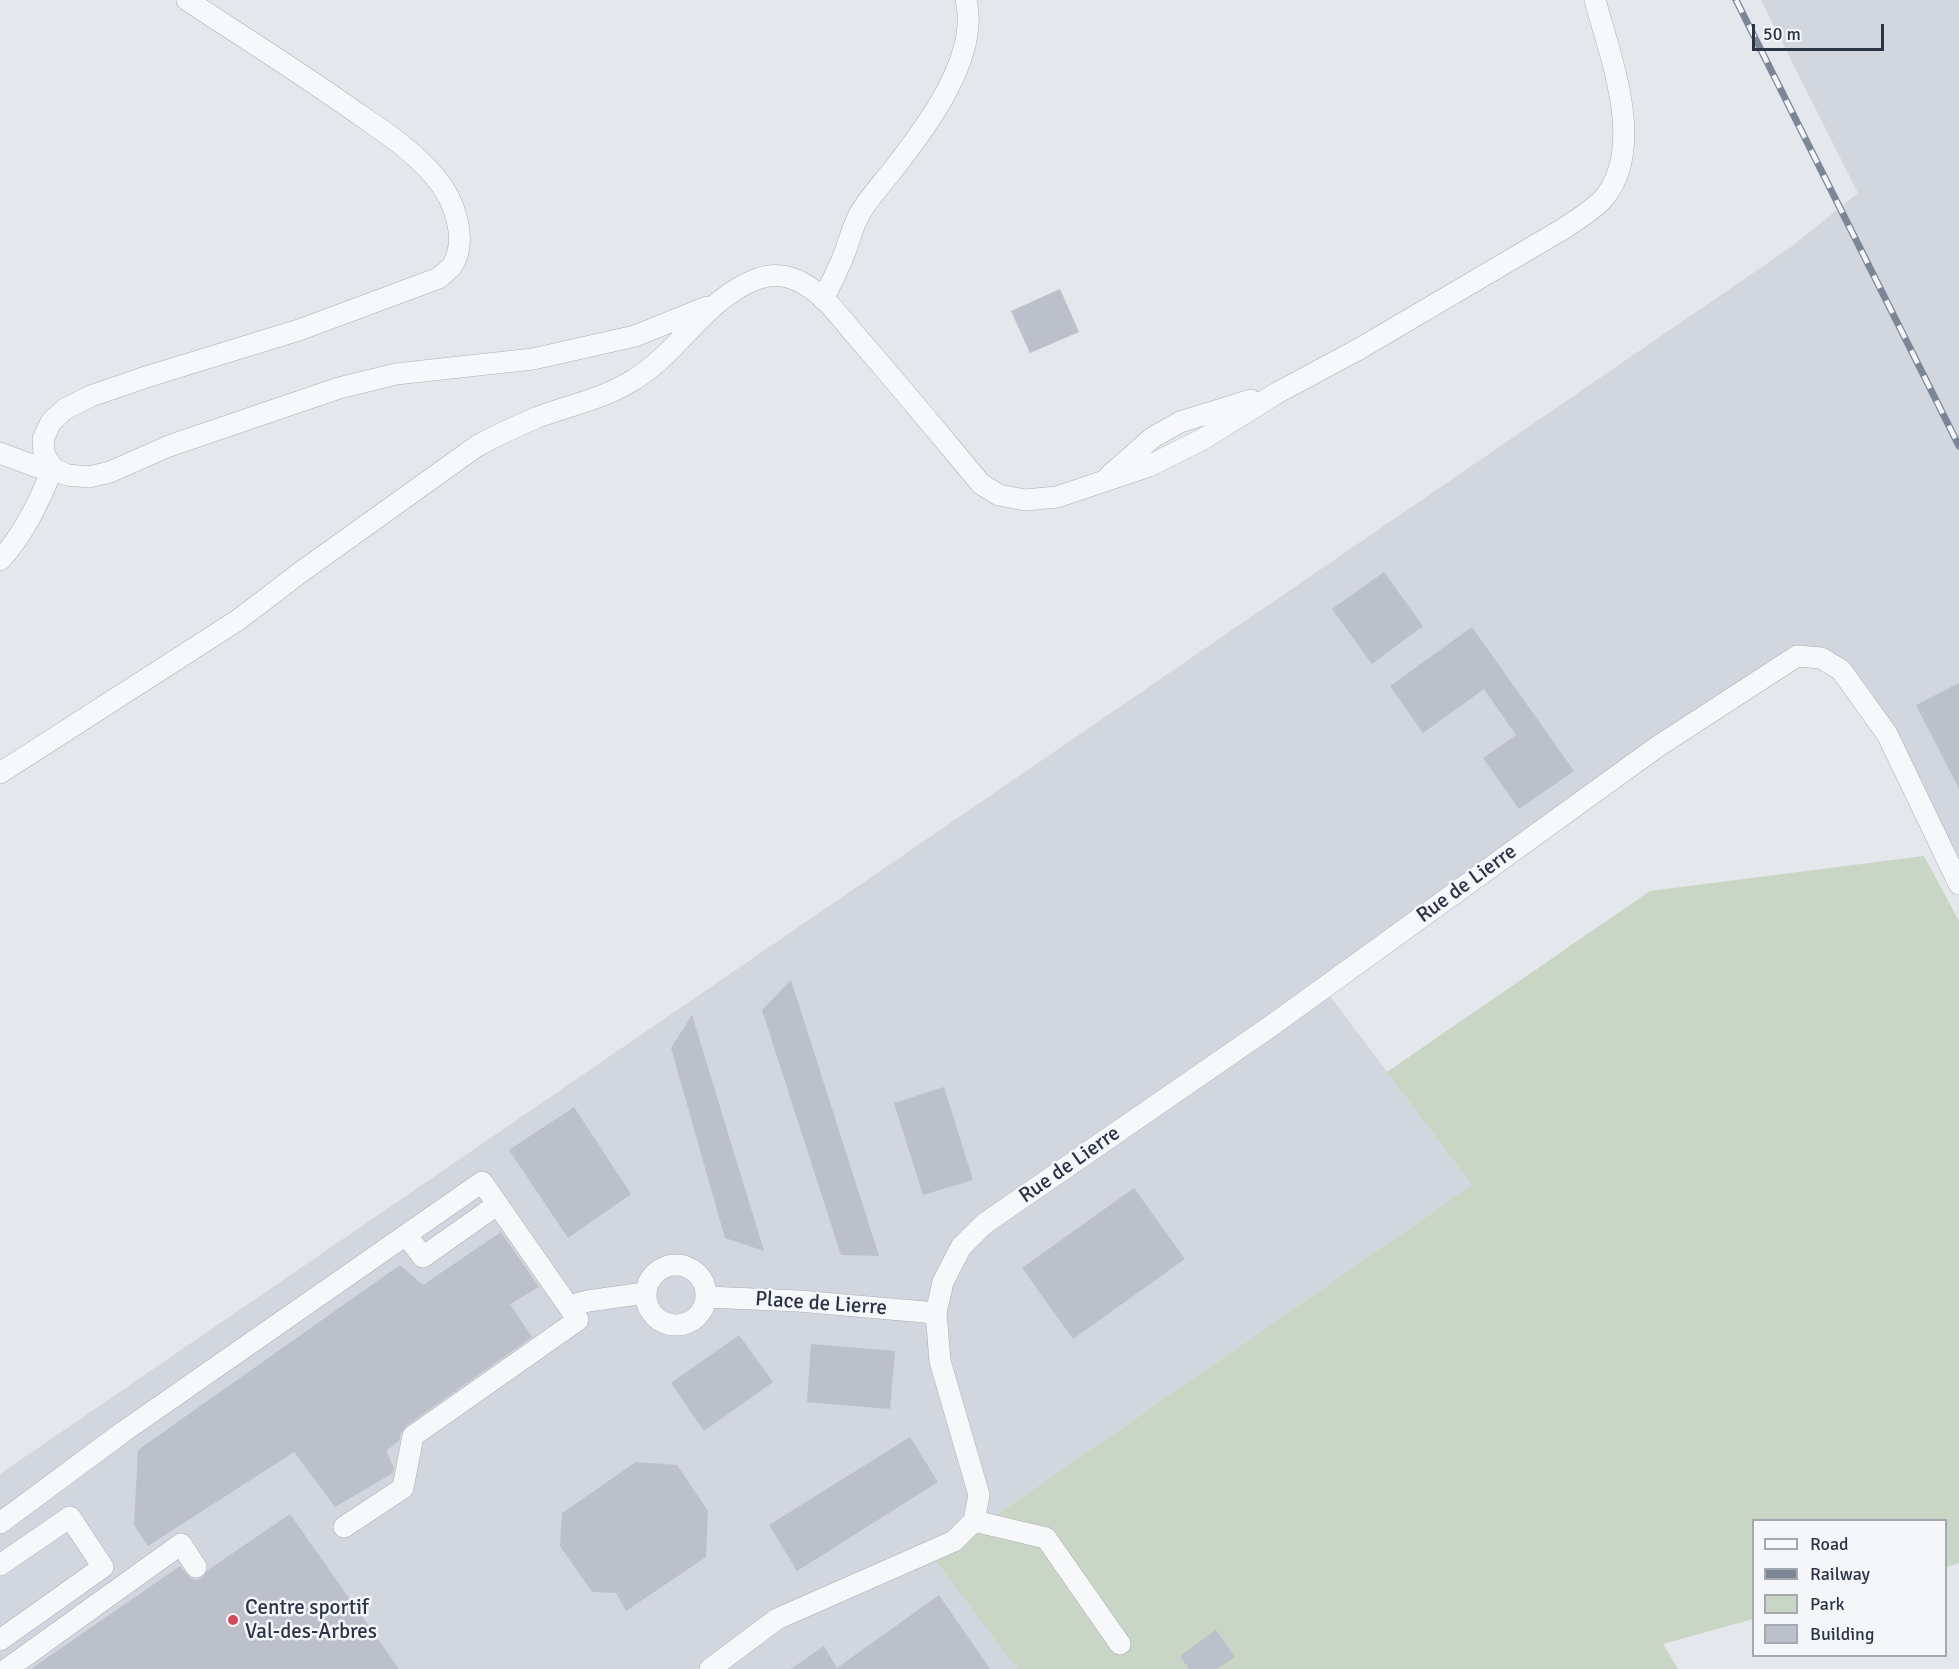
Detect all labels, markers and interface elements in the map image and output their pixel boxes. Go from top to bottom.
scale bar [1755,12,1887,50]
text: 50 m [1763,23,1801,45]
street label: Rue de Lierre [1412,839,1522,929]
street label: Rue de Lierre [1015,1121,1125,1209]
street label: Place de Lierre [754,1287,888,1321]
legend [1752,1519,1947,1657]
text: Road [1810,1533,1849,1555]
text: Railway [1810,1563,1870,1585]
text: Park [1810,1593,1845,1615]
place label: Centre sportif Val-des-Arbres [245,1595,377,1645]
marker: Centre sportif Val-des-Arbres [226,1613,240,1627]
text: Building [1810,1623,1874,1645]

